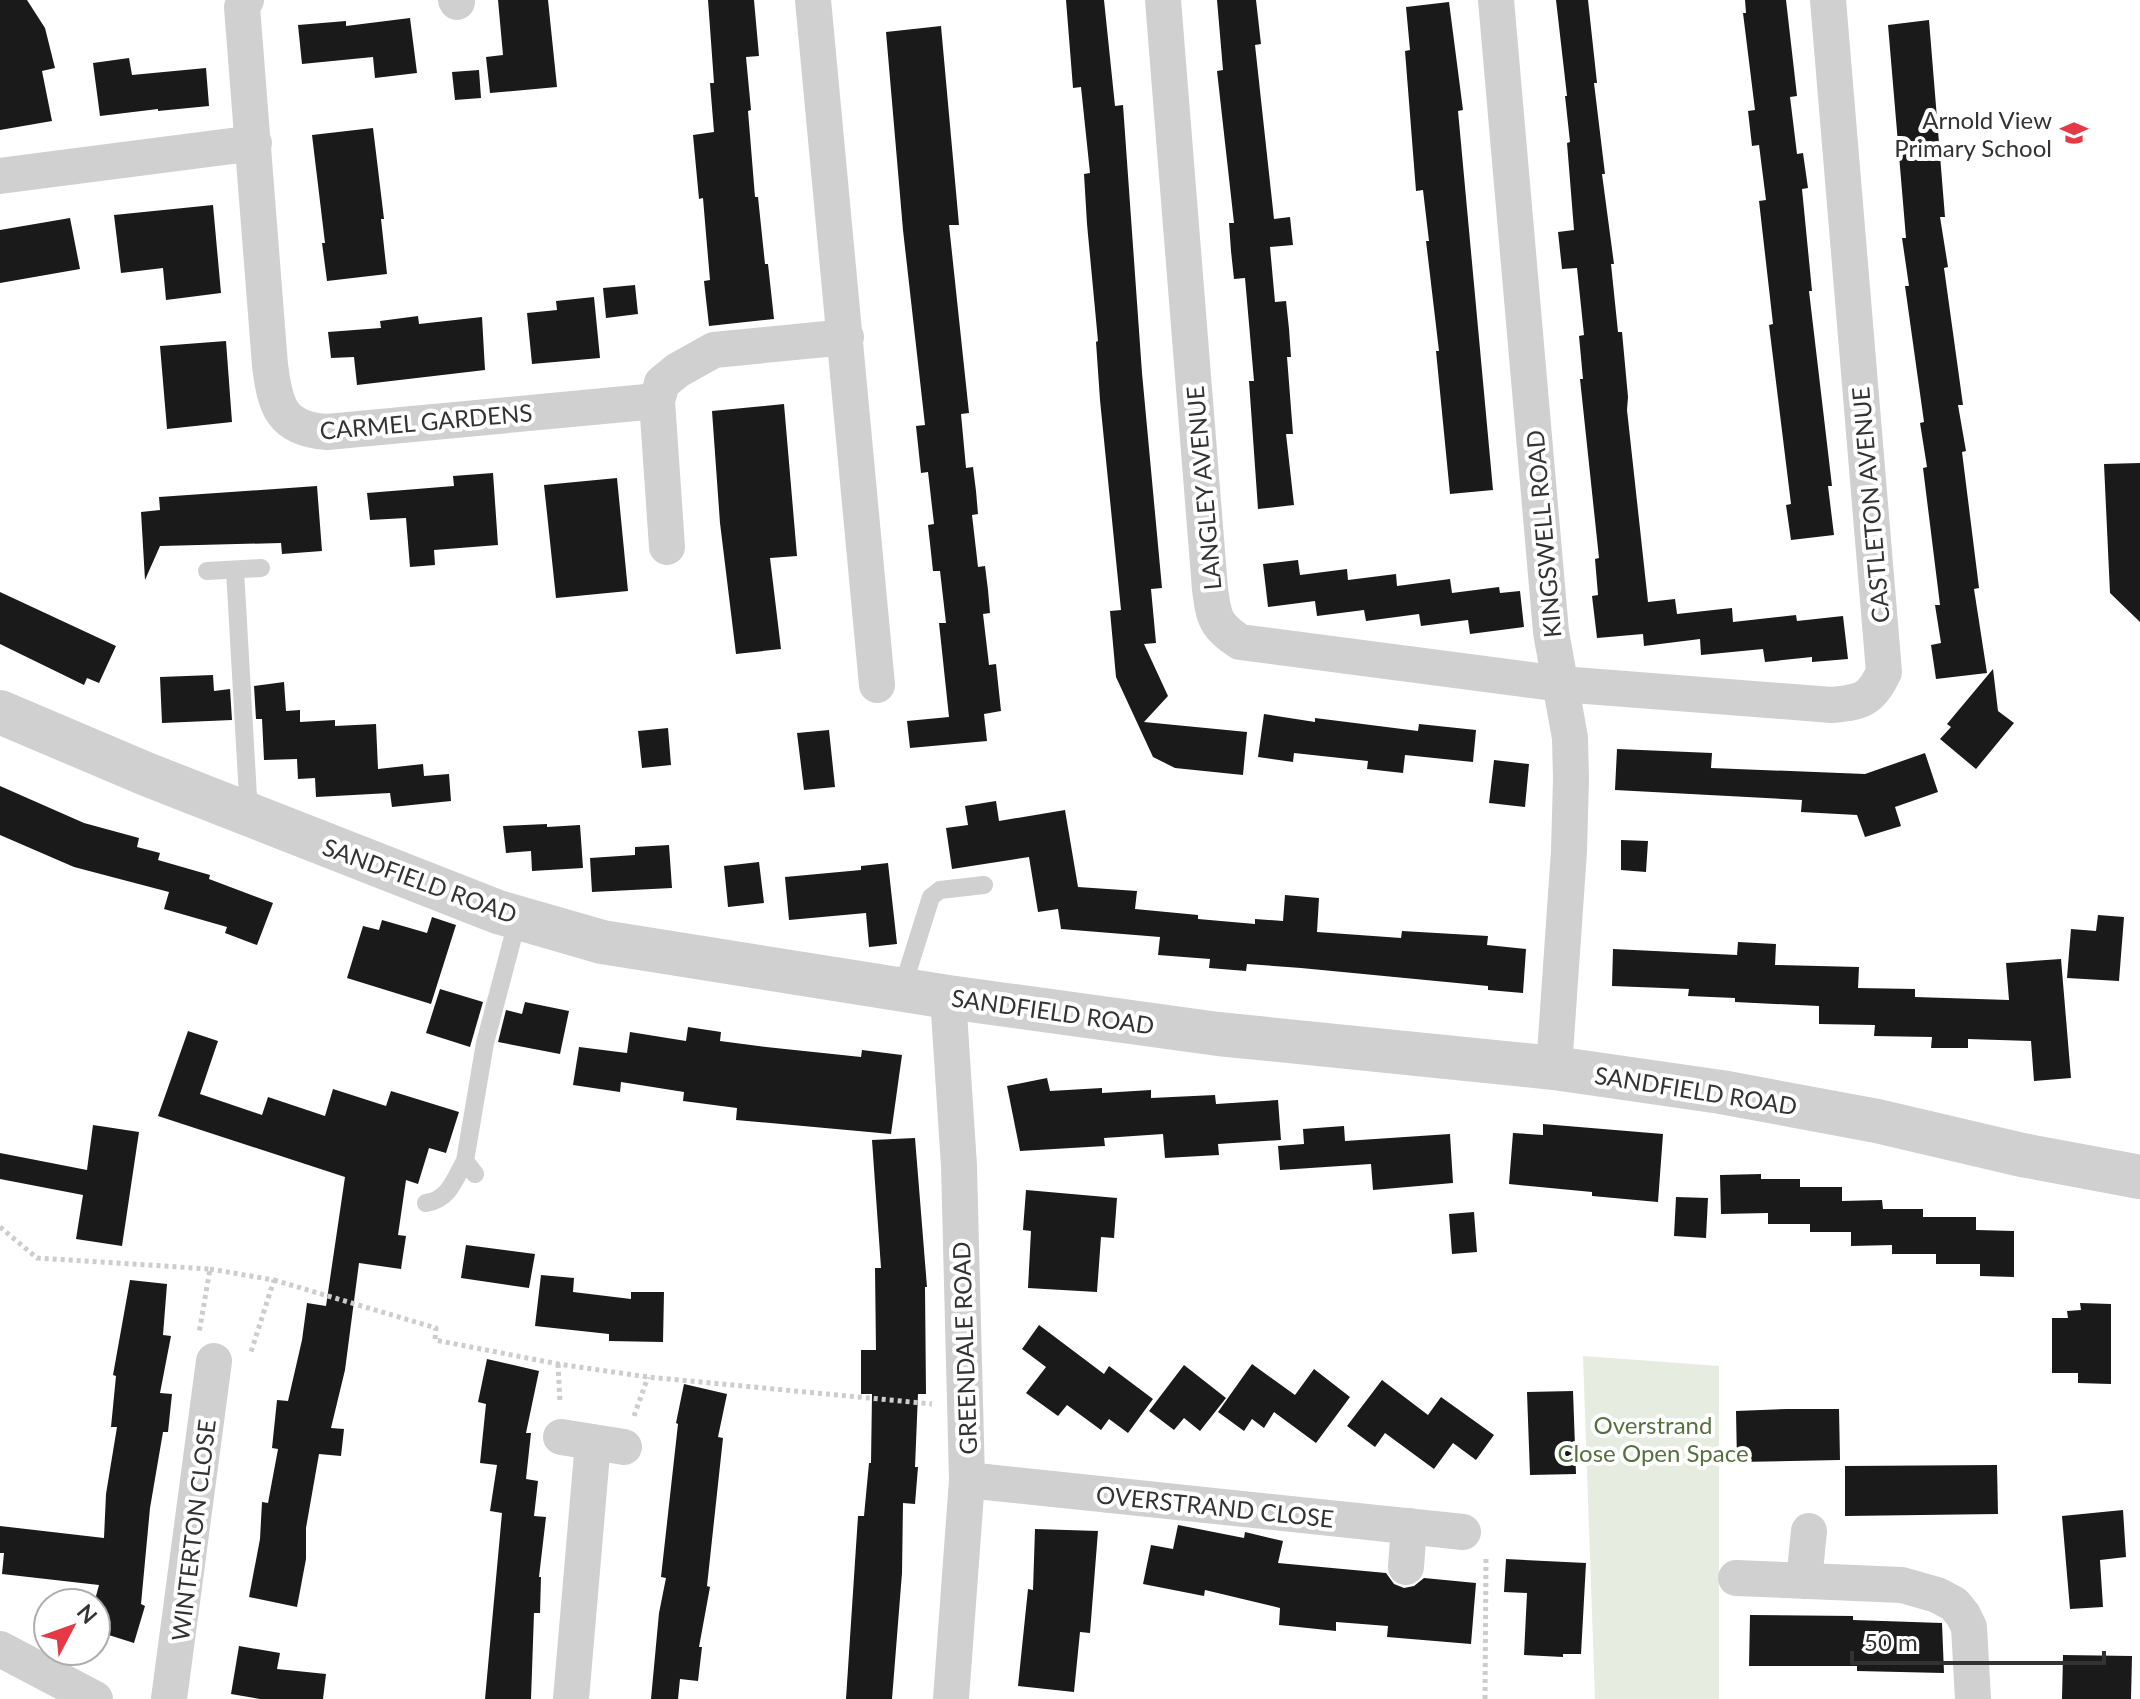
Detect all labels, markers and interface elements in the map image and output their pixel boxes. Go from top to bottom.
place label: Arnold View Primary School [1894,105,2052,162]
school or university icon: Arnold View Primary School [2059,118,2089,148]
street label: LANGLEY AVENUE [1180,385,1226,591]
street label: CASTLETON AVENUE [1845,386,1895,624]
street label: CARMEL GARDENS [318,397,534,445]
street label: KINGSWELL ROAD [1519,429,1567,639]
street label: SANDFIELD ROAD [319,831,521,929]
street label: SANDFIELD ROAD [950,982,1156,1040]
street label: SANDFIELD ROAD [1593,1060,1799,1120]
street label: GREENDALE ROAD [946,1241,982,1455]
park label: Overstrand Close Open Space [1557,1410,1749,1467]
street label: WINTERTON CLOSE [165,1417,221,1643]
street label: OVERSTRAND CLOSE [1095,1479,1335,1533]
north arrow [32,1587,112,1667]
text: N [72,1598,103,1629]
scale bar [1852,1615,2104,1665]
text: 50 m [1864,1627,1918,1656]

